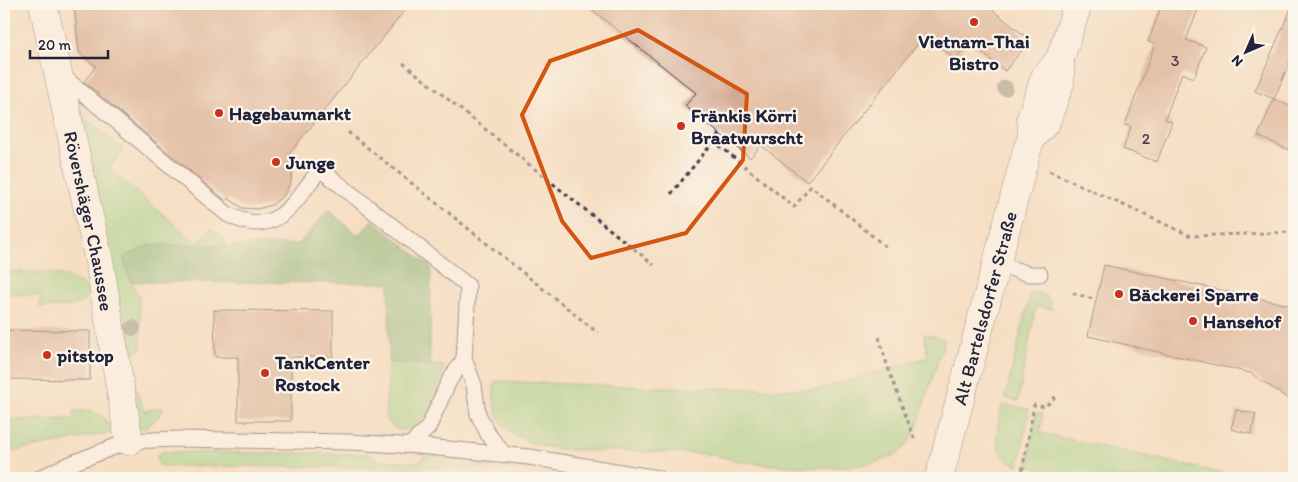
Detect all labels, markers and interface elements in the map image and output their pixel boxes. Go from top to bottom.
marker: Vietnam-Thai Bistro [968,16,980,28]
scale bar [30,28,108,60]
north arrow [1220,28,1270,78]
place label: Vietnam-Thai Bistro [918,30,1030,75]
text: 20 m [38,36,72,54]
house number: 3 [1171,51,1180,70]
text: N [1228,51,1247,70]
place label: Hagebaumarkt [229,102,351,125]
place label: Fränkis Körri Braatwurscht [691,104,804,149]
marker: Hagebaumarkt [213,107,225,119]
marker: Fränkis Körri Braatwurscht [675,120,687,132]
street label: Rövershäger Chaussee [59,129,119,313]
house number: 2 [1142,129,1151,148]
place label: Junge [285,151,335,174]
marker: Junge [270,156,282,168]
street label: Alt Bartelsdorfer Straße [948,209,1022,407]
place label: Bäckerei Sparre [1129,283,1259,306]
marker: Bäckerei Sparre [1113,288,1125,300]
place label: Hansehof [1203,310,1282,333]
marker: Hansehof [1187,315,1199,327]
place label: pitstop [56,344,114,367]
marker: pitstop [41,349,53,361]
place label: TankCenter Rostock [274,351,370,396]
marker: TankCenter Rostock [259,367,271,379]

